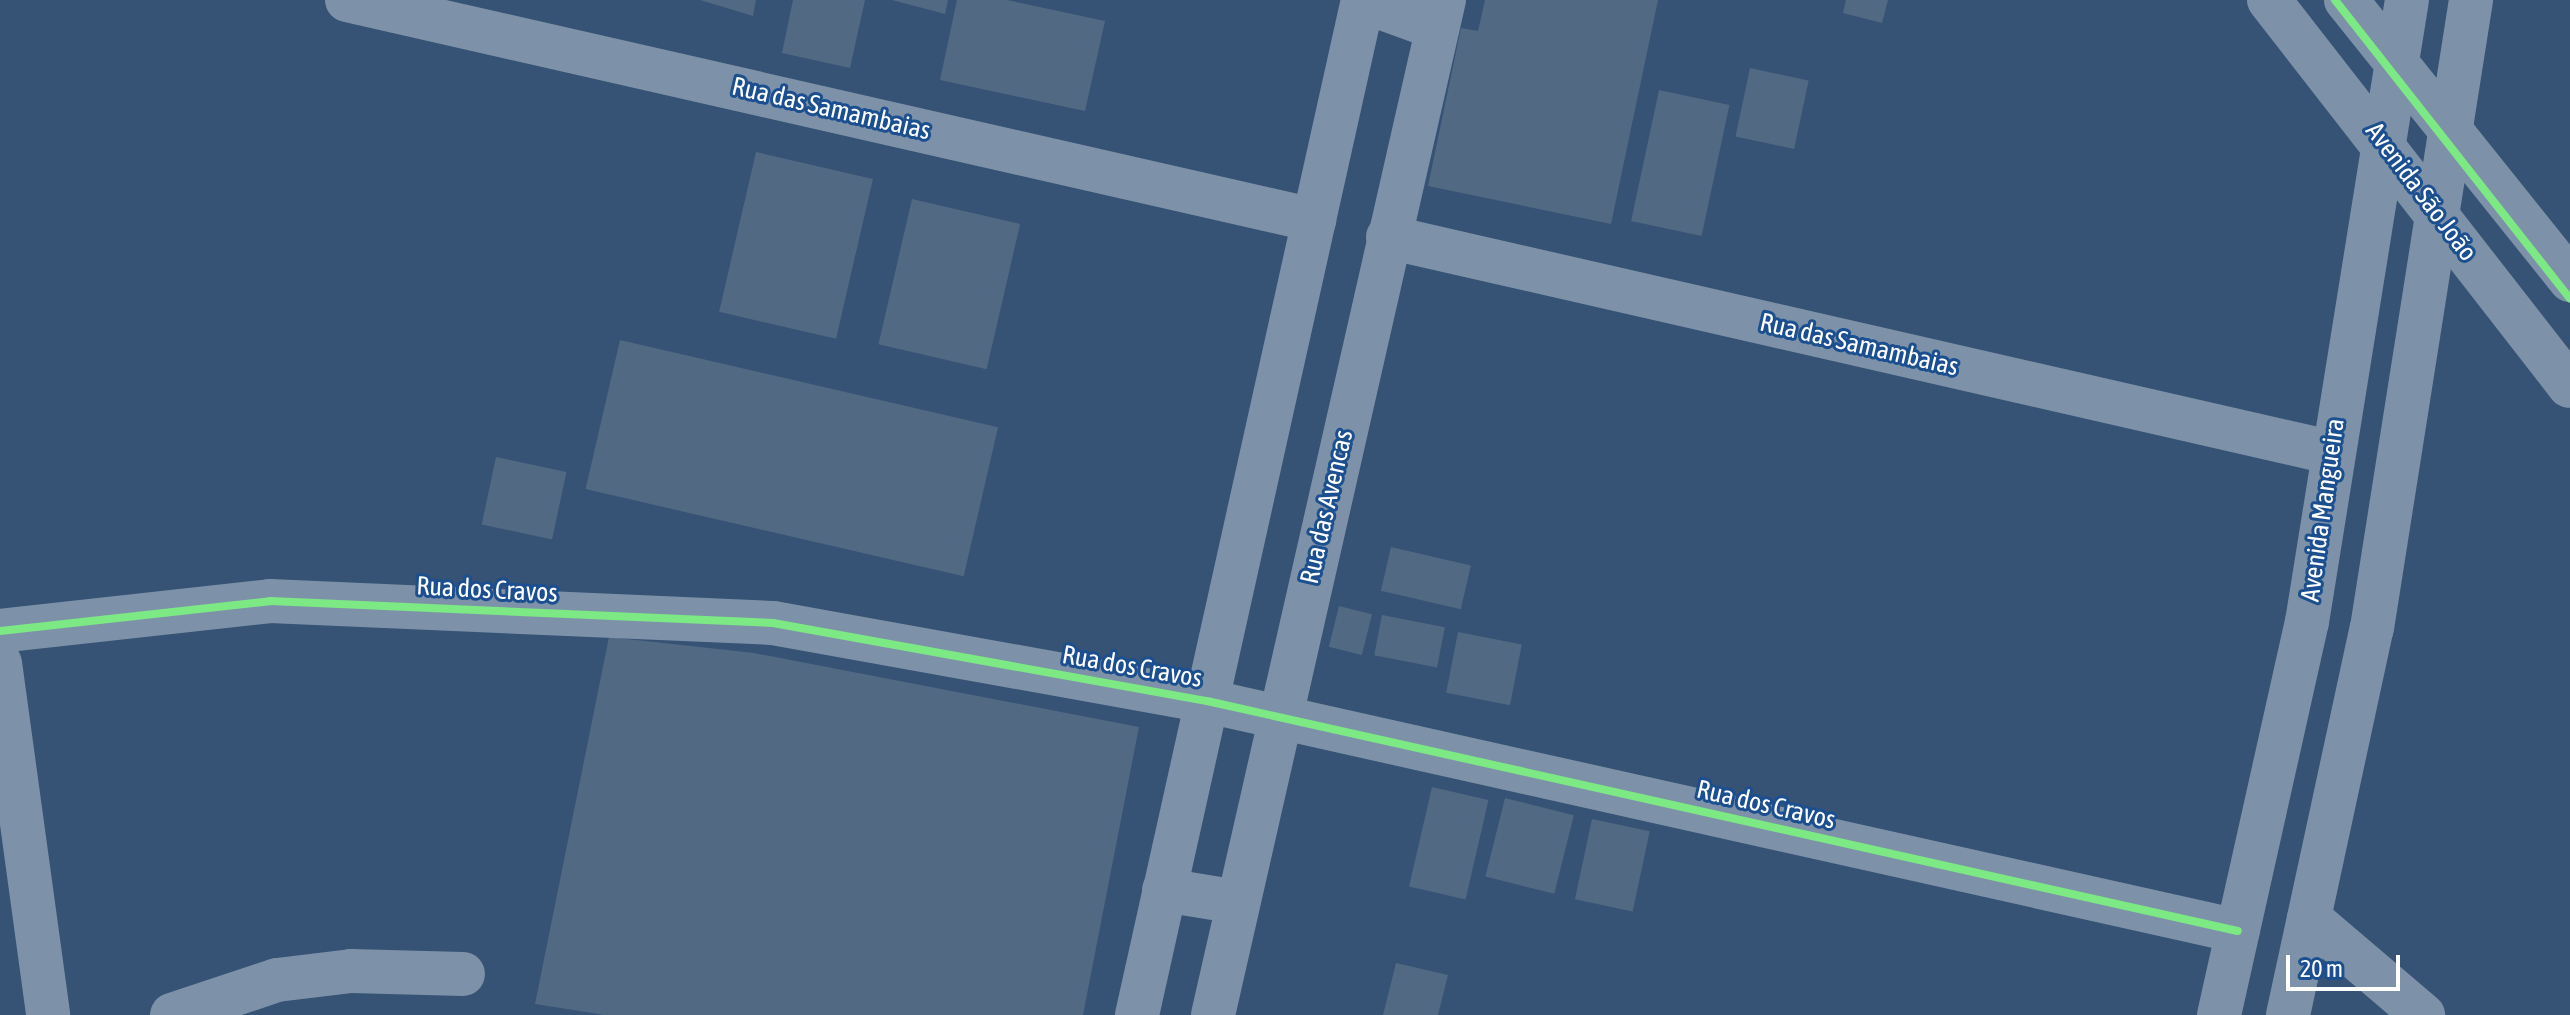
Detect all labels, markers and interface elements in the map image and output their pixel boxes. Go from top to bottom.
street label: Rua das Samambaias [729,71,933,147]
street label: Avenida São João [2359,117,2483,267]
street label: Rua das Samambaias [1757,307,1961,383]
street label: Avenida Mangueira [2295,417,2351,603]
street label: Rua das Avencas [1294,427,1360,587]
street label: Rua dos Cravos [416,571,558,609]
street label: Rua dos Cravos [1060,639,1204,695]
street label: Rua dos Cravos [1694,774,1838,836]
scale bar [2290,939,2404,989]
text: 20 m [2300,955,2343,982]

